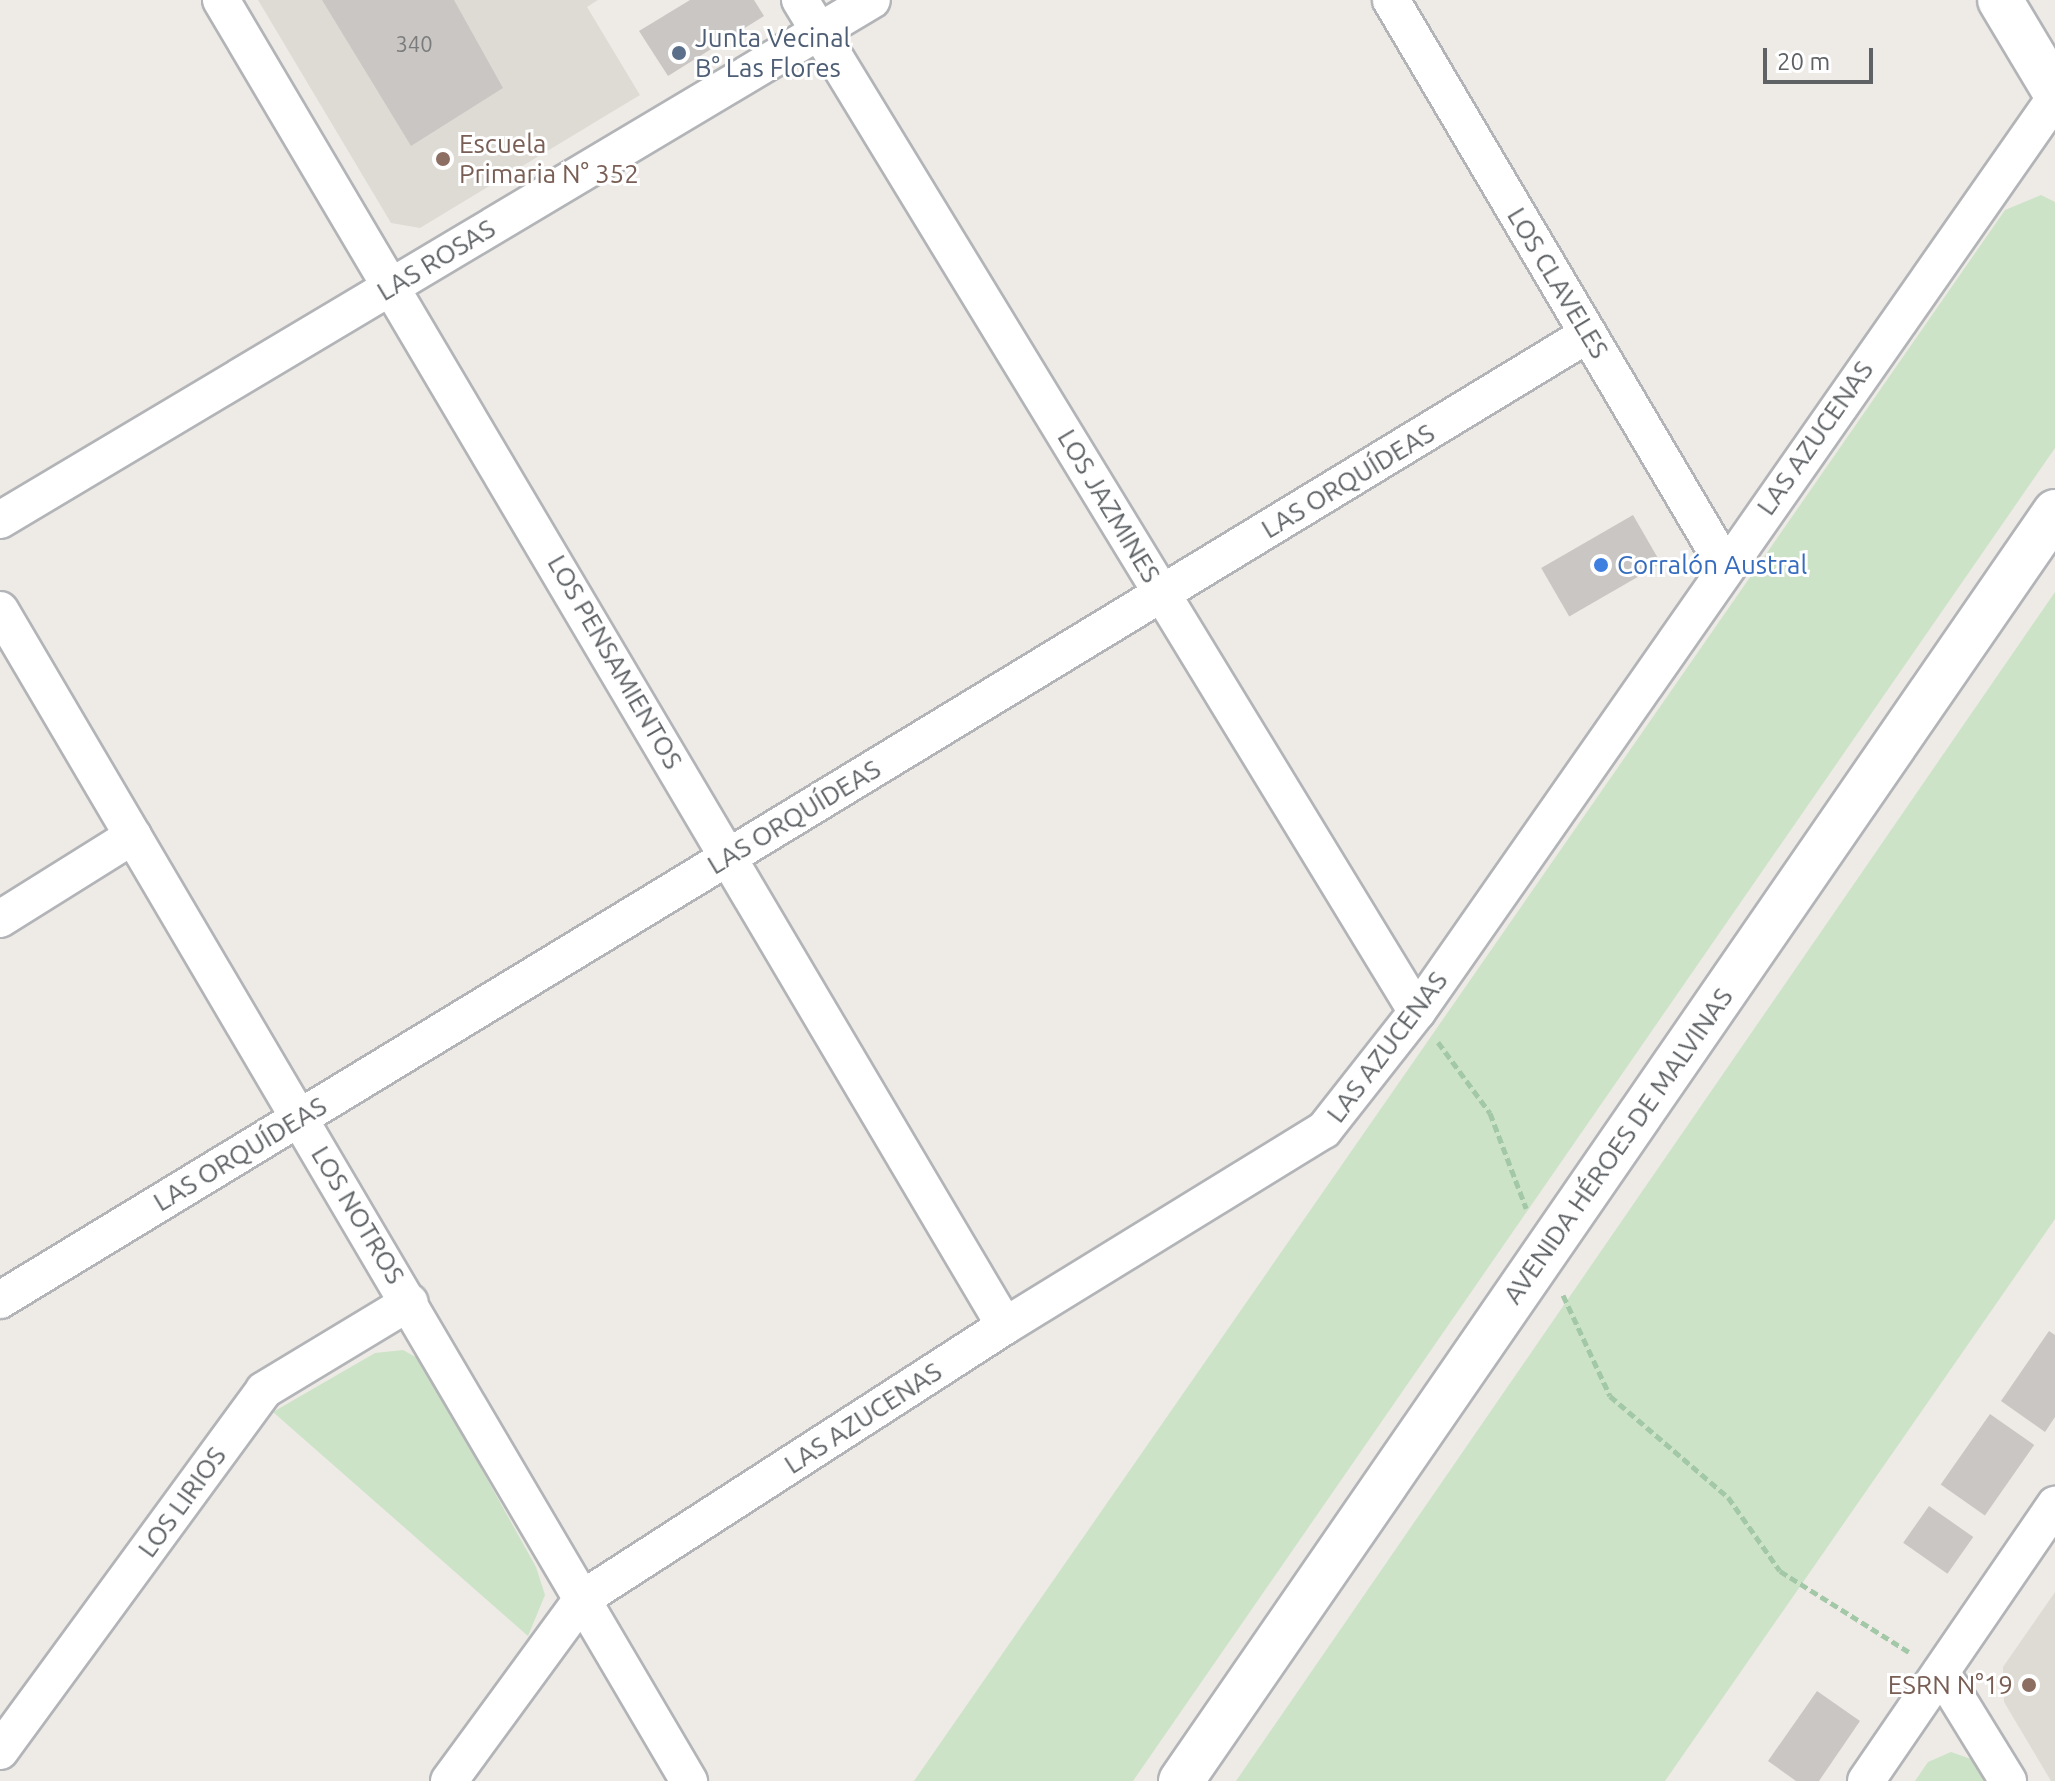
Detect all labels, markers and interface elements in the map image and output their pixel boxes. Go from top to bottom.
place label: Junta Vecinal B° Las Flores [695,22,850,84]
house number: 340 [395,31,433,57]
scale bar [1767,32,1877,82]
marker: Junta Vecinal B° Las Flores [670,44,688,62]
text: 20 m [1777,48,1830,75]
place label: Escuela Primaria N° 352 [459,128,639,190]
marker: Escuela Primaria N° 352 [434,150,452,168]
street label: LOS CLAVELES [1501,202,1615,364]
street label: LAS ROSAS [371,213,501,307]
street label: LAS AZUCENAS [1750,355,1880,521]
street label: LAS ORQUÍDEAS [1256,417,1440,545]
street label: LOS JAZMINES [1051,424,1167,588]
place label: Corralón Austral [1617,549,1807,581]
street label: LOS PENSAMIENTOS [541,550,689,774]
marker: Corralón Austral [1592,556,1610,574]
street label: LAS ORQUÍDEAS [702,753,886,881]
street label: LAS AZUCENAS [1320,965,1454,1129]
street label: AVENIDA HÉROES DE MALVINAS [1497,982,1739,1310]
street label: LAS ORQUÍDEAS [148,1090,332,1218]
street label: LOS NOTROS [305,1141,411,1289]
street label: LAS AZUCENAS [779,1356,947,1480]
street label: LOS LIRIOS [132,1441,232,1563]
place label: ESRN N°19 [1888,1669,2013,1701]
marker: ESRN N°19 [2020,1676,2038,1694]

